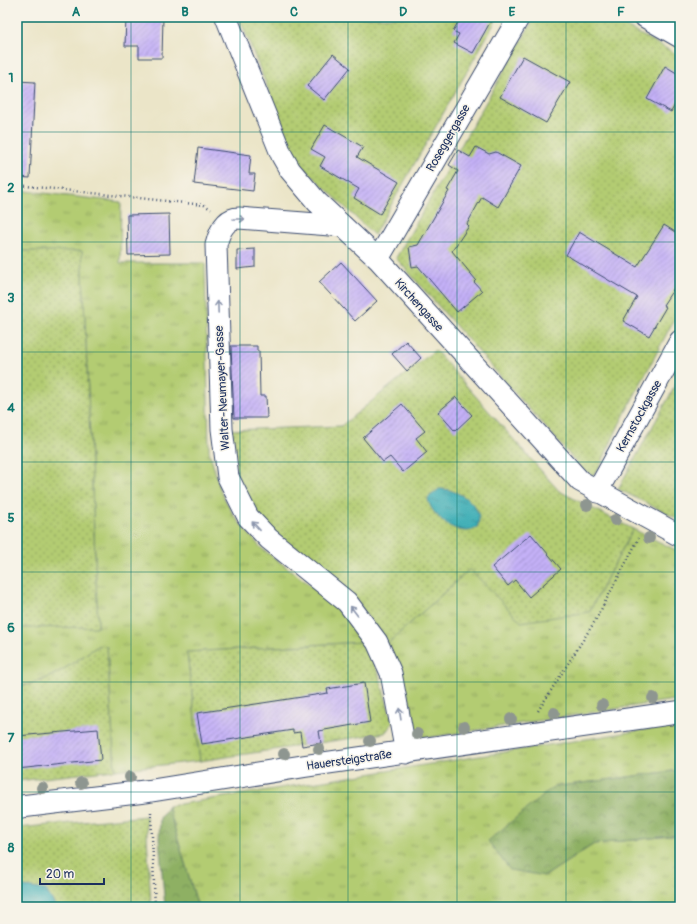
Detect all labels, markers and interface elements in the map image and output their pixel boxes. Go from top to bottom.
text: A [72,4,81,20]
text: B [181,4,189,20]
text: C [290,4,298,20]
text: D [399,4,407,20]
text: E [509,4,516,20]
text: F [617,4,625,20]
text: 1 [8,70,14,86]
street label: Roseggergasse [423,102,474,175]
text: 2 [7,180,15,196]
one-way arrow [232,215,245,222]
street label: Kirchengasse [391,276,446,335]
text: 3 [7,290,15,306]
one-way arrow [214,301,222,314]
street label: Walter-Neumayer-Gasse [212,325,233,451]
street label: Kernstockgasse [613,378,665,455]
text: 4 [7,400,15,416]
text: 5 [7,510,15,526]
one-way arrow [251,521,261,531]
one-way arrow [350,606,358,617]
text: 6 [7,620,15,636]
one-way arrow [396,708,404,721]
text: 7 [8,730,15,746]
street label: Hauersteigstraße [305,747,393,774]
text: 8 [8,840,15,856]
scale bar [40,860,104,886]
text: 20 m [46,867,75,882]

